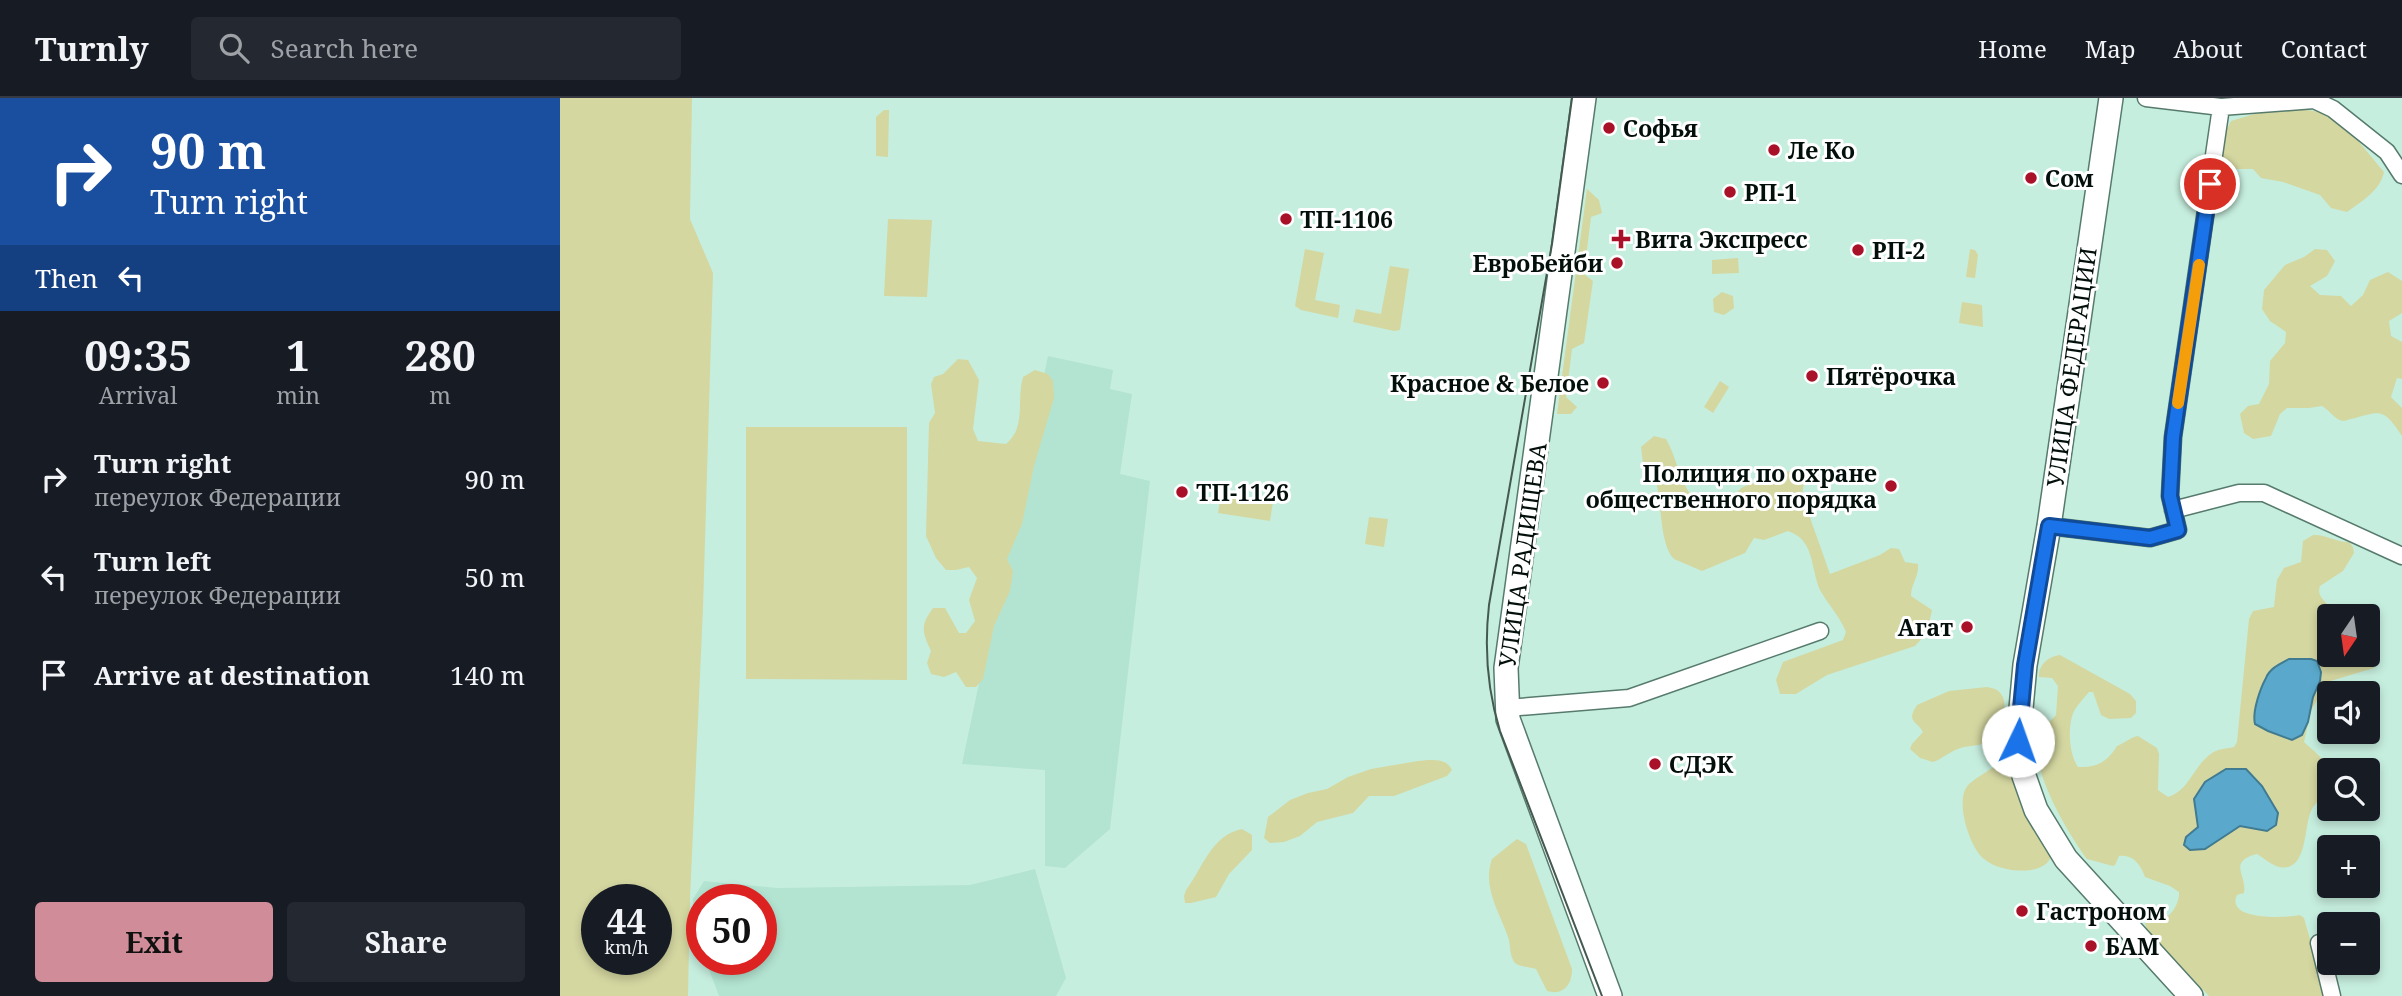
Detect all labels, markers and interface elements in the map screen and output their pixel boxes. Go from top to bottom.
search box [191,17,681,80]
text: Turnly [35,26,149,71]
icon: search [215,29,253,67]
text: Search here [271,30,418,66]
text: Home [1978,32,2047,65]
text: Map [2085,32,2136,65]
text: About [2174,32,2243,65]
text: Contact [2281,32,2367,65]
place label: Софья [1623,112,1698,144]
text: 90 m [150,117,266,183]
marker: Софья [1601,120,1617,136]
icon: right [35,126,126,217]
place label: Ле Ко [1788,134,1855,166]
marker: Ле Ко [1766,142,1782,158]
pin [2180,154,2240,214]
place label: Сом [2045,162,2094,194]
icon: arrive [2191,165,2229,203]
marker: Сом [2023,170,2039,186]
place label: РП-1 [1744,176,1797,208]
text: Turn right [150,180,308,223]
marker: РП-1 [1722,184,1738,200]
place label: ТП-1106 [1300,203,1393,235]
marker: ТП-1106 [1278,211,1294,227]
place label: Вита Экспресс [1635,223,1808,255]
marker: Вита Экспресс [1613,231,1629,247]
place label: РП-2 [1872,234,1925,266]
marker: РП-2 [1850,242,1866,258]
street label: УЛИЦА ФЕДЕРАЦИИ [2038,245,2104,489]
place label: ЕвроБейби [1472,247,1603,279]
marker: ЕвроБейби [1609,255,1625,271]
icon: left [112,259,150,297]
text: Then [35,260,98,296]
text: 09:35 [84,326,192,383]
text: 1 [286,326,310,383]
text: 280 [404,326,476,383]
place label: Пятёрочка [1826,360,1956,392]
place label: Красное & Белое [1390,367,1589,399]
marker: Пятёрочка [1804,368,1820,384]
marker: Красное & Белое [1595,375,1611,391]
text: Arrival [99,379,177,411]
text: min [276,379,320,411]
text: m [429,379,451,411]
street label: УЛИЦА РАДИЩЕВА [1490,440,1554,670]
text: Turn right [94,445,231,481]
place label: Полиция по охране общественного порядка [1586,457,1877,515]
icon: right [35,460,73,498]
text: 90 m [465,461,525,497]
place label: ТП-1126 [1196,476,1289,508]
marker: Полиция по охране общественного порядка [1883,478,1899,494]
text: переулок Федерации [94,481,341,513]
marker: ТП-1126 [1174,484,1190,500]
text: Turn left [94,543,211,579]
icon: left [35,558,73,596]
text: 50 m [465,559,525,595]
text: переулок Федерации [94,579,341,611]
north arrow [2317,604,2380,667]
map controls [2317,604,2380,975]
place label: Агат [1898,611,1953,643]
marker: Агат [1959,619,1975,635]
icon: arrive [35,656,73,694]
text: Arrive at destination [94,657,370,693]
text: 140 m [450,657,525,693]
button: sound [2317,681,2380,744]
position arrow [1981,704,2055,778]
place label: СДЭК [1669,748,1734,780]
marker: СДЭК [1647,756,1663,772]
button: search [2317,758,2380,821]
button: + [2317,835,2380,898]
speed limit sign: 50 [686,884,777,975]
place label: Гастроном [2036,895,2166,927]
text: 44 [607,897,646,944]
button: Exit [35,902,273,982]
button: Share [287,902,525,982]
marker: Гастроном [2014,903,2030,919]
button: − [2317,912,2380,975]
place label: БАМ [2105,930,2159,962]
text: km/h [604,935,649,959]
marker: БАМ [2083,938,2099,954]

